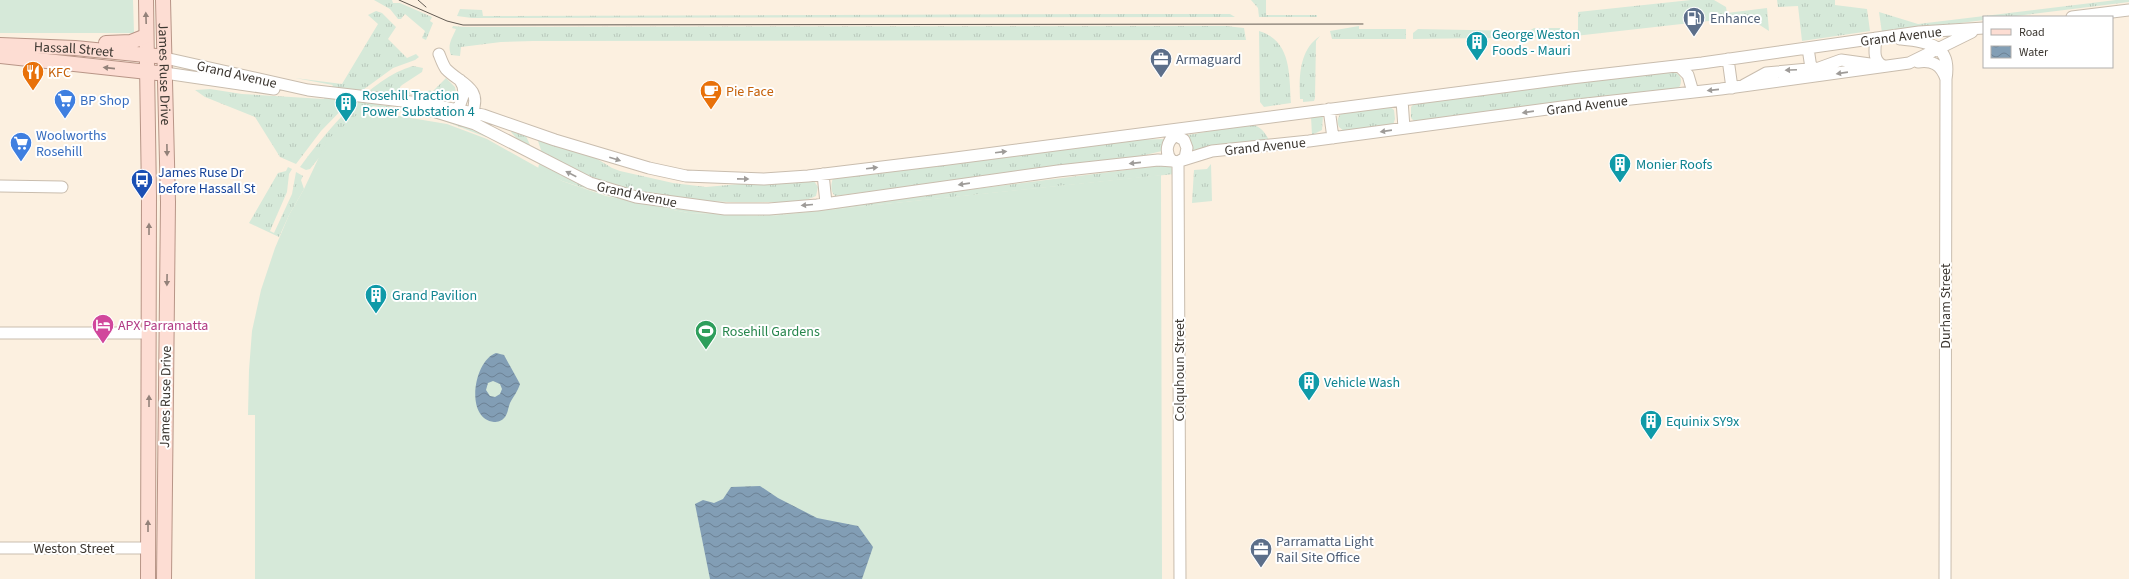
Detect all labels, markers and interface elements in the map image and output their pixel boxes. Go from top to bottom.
fuel station icon: Enhance [1681,5,1707,38]
place label: Enhance [1710,9,1760,29]
one-way arrow [143,11,149,24]
legend [1983,16,2113,68]
street label: James Ruse Drive [153,22,175,126]
street label: Grand Avenue [1859,22,1943,52]
text: Road [2019,24,2045,41]
place label: George Weston Foods - Mauri [1492,25,1580,61]
building icon: George Weston Foods - Mauri [1464,29,1490,62]
street label: Hassall Street [33,37,115,63]
text: Water [2019,44,2049,61]
office icon: Armaguard [1148,46,1174,79]
place label: Armaguard [1176,50,1241,70]
street label: Grand Avenue [195,56,279,94]
restaurant icon: KFC [20,59,46,92]
place label: KFC [48,63,71,83]
one-way arrow [102,65,115,71]
one-way arrow [1784,67,1797,73]
one-way arrow [1836,70,1848,76]
cafe icon: Pie Face [698,78,724,111]
place label: Pie Face [726,82,774,102]
place label: Rosehill Traction Power Substation 4 [362,86,475,122]
supermarket icon: BP Shop [52,87,78,120]
one-way arrow [1707,87,1719,93]
building icon: Rosehill Traction Power Substation 4 [333,90,359,123]
place label: BP Shop [80,91,130,111]
street label: Grand Avenue [1545,91,1629,121]
one-way arrow [1522,109,1535,115]
place label: Woolworths Rosehill [36,126,107,162]
one-way arrow [1380,128,1392,134]
supermarket icon: Woolworths Rosehill [8,130,34,163]
street label: Grand Avenue [1223,133,1307,161]
one-way arrow [163,144,170,156]
one-way arrow [995,149,1007,155]
building icon: Monier Roofs [1607,151,1633,184]
place label: Monier Roofs [1636,155,1712,175]
one-way arrow [609,156,621,162]
one-way arrow [1129,160,1141,166]
place label: James Ruse Dr before Hassall St [158,163,256,199]
one-way arrow [866,165,878,171]
bus stop icon: James Ruse Dr before Hassall St [129,167,155,200]
one-way arrow [565,170,576,177]
one-way arrow [737,176,750,182]
street label: Grand Avenue [595,177,679,213]
one-way arrow [958,181,970,187]
one-way arrow [801,202,813,209]
one-way arrow [146,222,152,235]
street label: Durham Street [1936,263,1956,349]
one-way arrow [164,274,170,287]
building icon: Grand Pavilion [363,282,389,315]
place label: Grand Pavilion [392,286,477,306]
hotel icon: APX Parramatta [90,312,116,345]
place label: APX Parramatta [118,316,208,336]
sports icon: Rosehill Gardens [693,318,719,351]
street label: Colquhoun Street [1170,318,1190,421]
place label: Rosehill Gardens [722,322,820,342]
street label: James Ruse Drive [155,346,177,448]
building icon: Vehicle Wash [1296,369,1322,402]
place label: Vehicle Wash [1324,373,1400,393]
one-way arrow [146,394,152,407]
building icon: Equinix SY9x [1638,408,1664,441]
place label: Equinix SY9x [1666,412,1740,432]
one-way arrow [145,519,151,532]
place label: Parramatta Light Rail Site Office [1276,532,1374,568]
office icon: Parramatta Light Rail Site Office [1248,536,1274,569]
street label: Weston Street [33,539,115,559]

